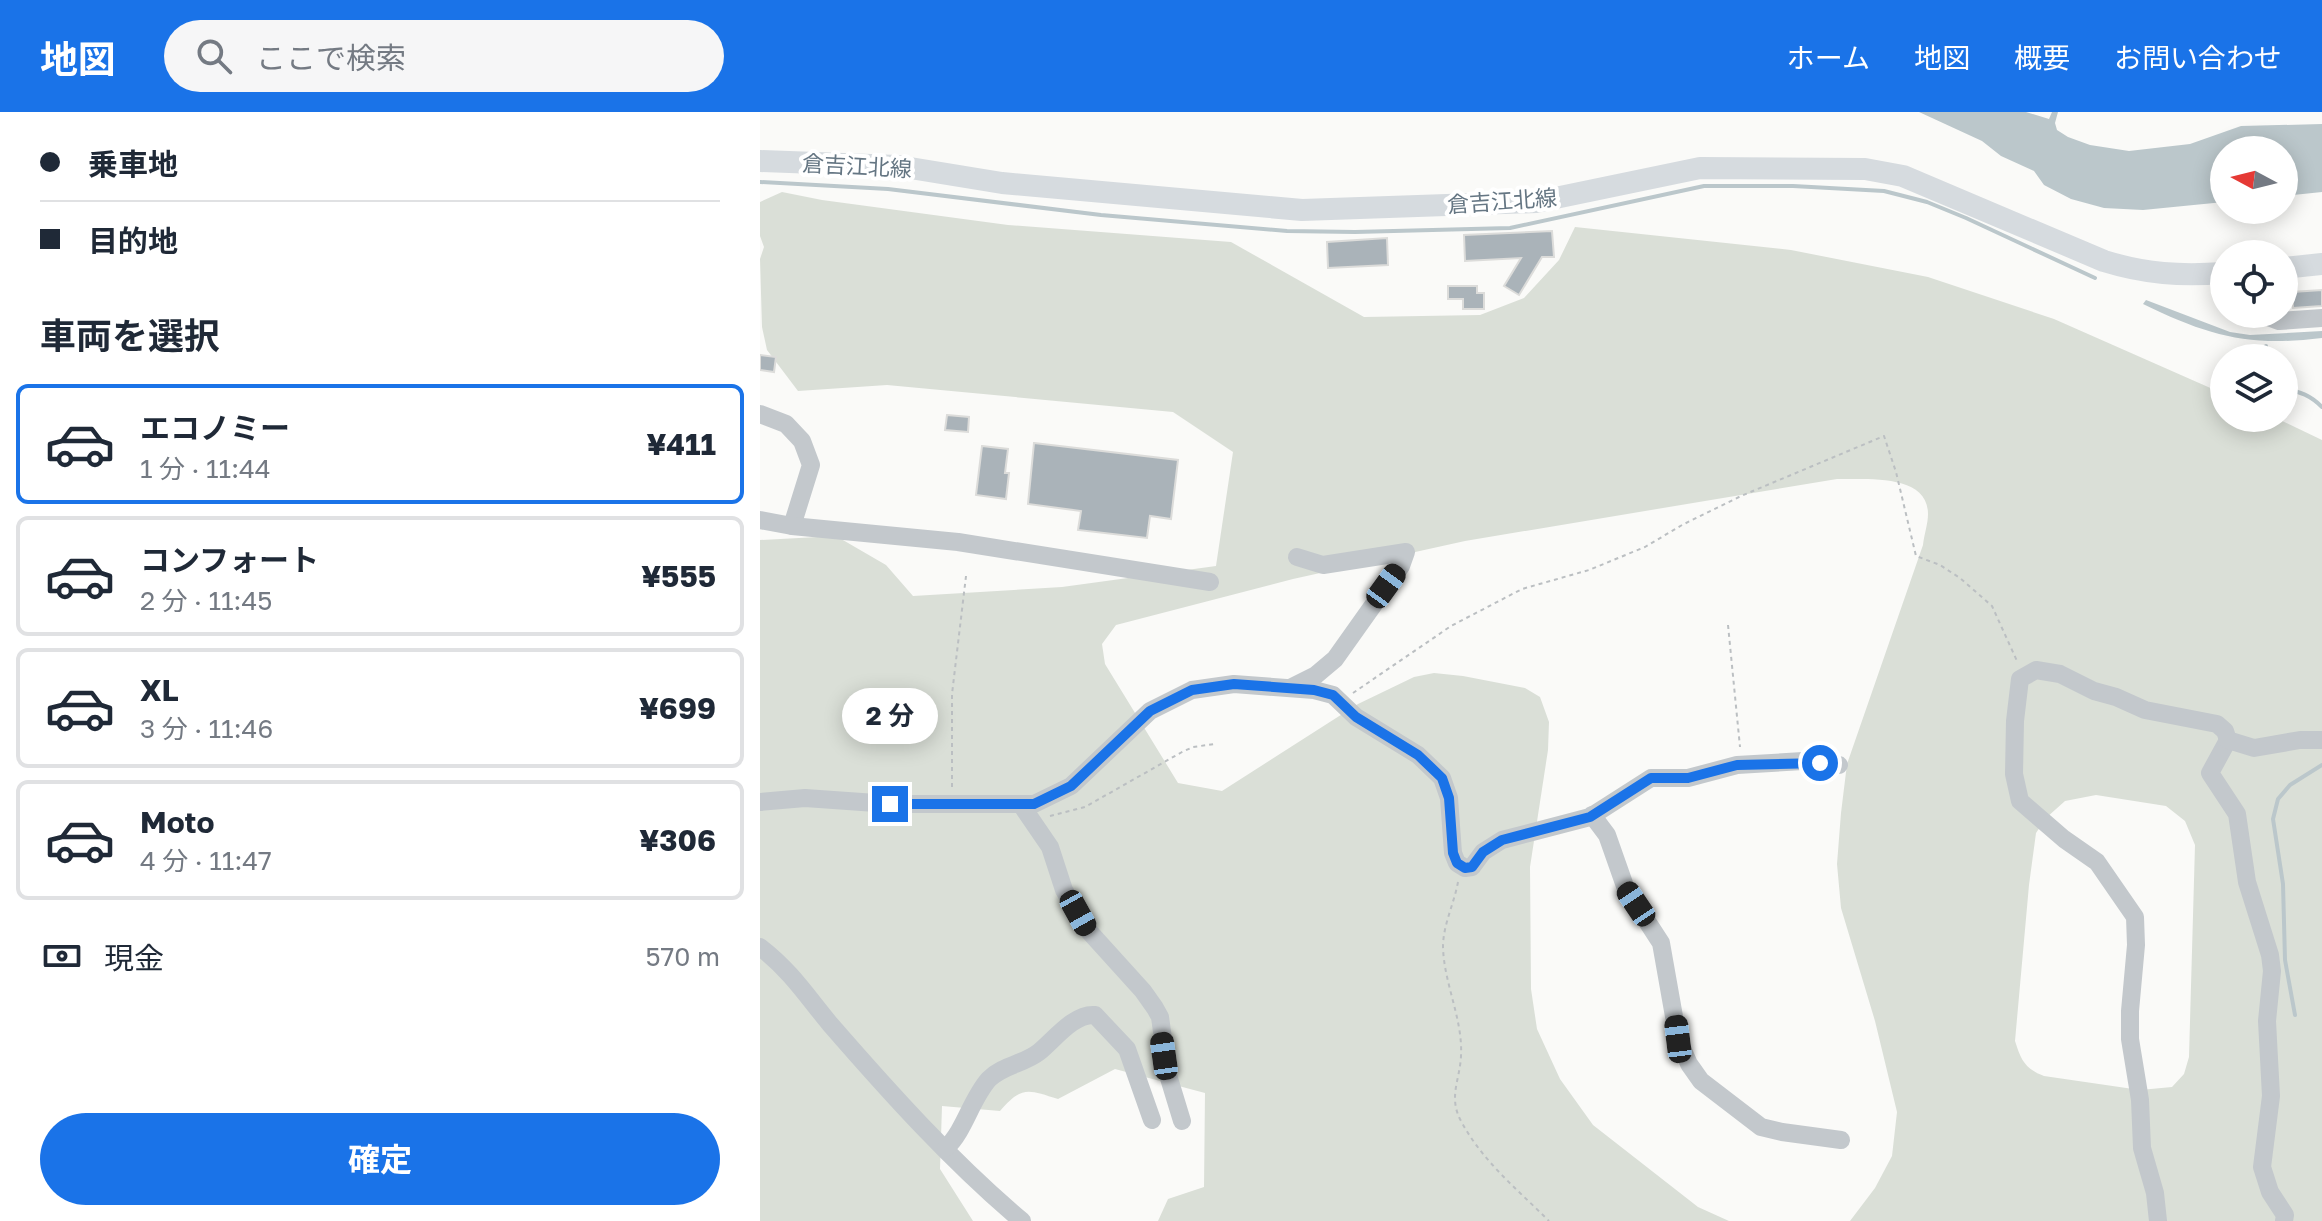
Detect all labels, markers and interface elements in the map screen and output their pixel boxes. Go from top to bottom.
search box [164,20,724,92]
icon: search [192,34,236,78]
text: 地図 [40,36,116,81]
text: ここで検索 [256,40,406,76]
text: ホーム [1787,41,1870,74]
text: 地図 [1914,41,1970,74]
text: 概要 [2014,41,2070,74]
text: お問い合わせ [2114,41,2282,74]
north arrow [2210,136,2298,224]
map controls [2210,136,2298,432]
text: 乗車地 [88,146,178,182]
street label: 倉吉江北線 [801,149,913,182]
street label: 倉吉江北線 [1446,183,1558,218]
text: 目的地 [88,223,178,259]
button: locate [2210,240,2298,328]
text: 車両を選択 [40,314,220,357]
button: layers [2210,344,2298,432]
icon: car [44,408,116,480]
text: エコノミー [140,410,290,446]
text: ¥411 [647,426,716,462]
text: 1 分 · 11:44 [140,453,271,484]
icon: car [44,540,116,612]
text: コンフォート [140,542,319,578]
text: ¥555 [641,558,716,594]
car [1362,560,1410,612]
text: 2 分 · 11:45 [140,585,272,616]
icon: car [44,672,116,744]
text: XL [140,672,179,708]
callout: 2 分 [842,688,938,744]
text: ¥699 [639,690,716,726]
text: 2 分 [866,700,914,731]
text: 3 分 · 11:46 [140,713,273,744]
route start [1802,745,1838,781]
route end [872,786,908,822]
icon: car [44,804,116,876]
text: Moto [140,804,215,840]
text: ¥306 [639,822,716,858]
text: 4 分 · 11:47 [140,845,272,876]
car [1613,877,1659,931]
car [1056,886,1100,940]
icon: cash [40,934,84,978]
text: 現金 [104,940,164,976]
text: 570 m [646,941,720,972]
car [1663,1014,1693,1064]
car [1149,1031,1179,1081]
button: 確定 [40,1113,720,1205]

